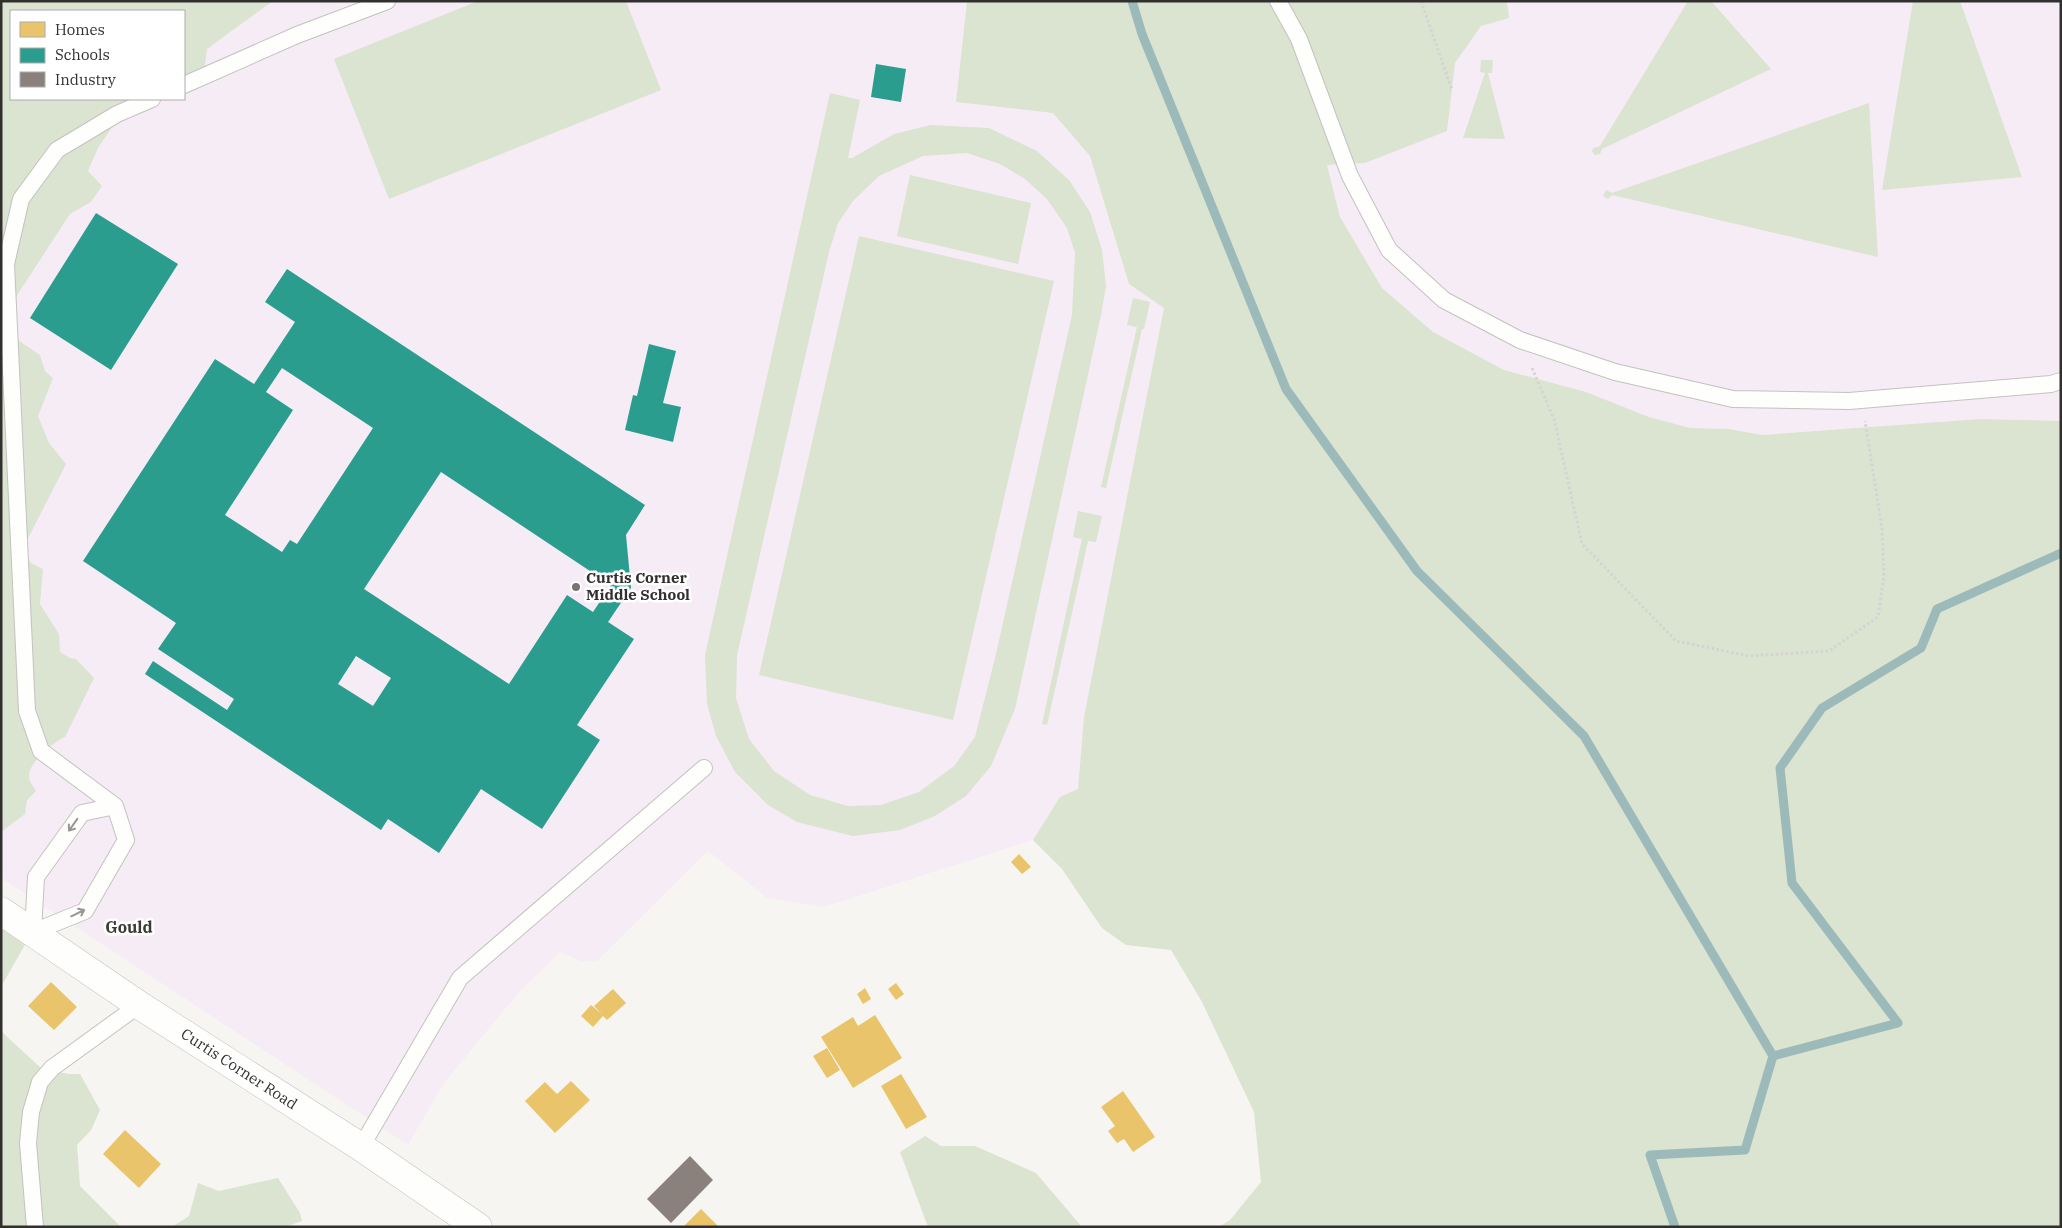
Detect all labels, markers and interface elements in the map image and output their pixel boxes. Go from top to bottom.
legend [10,10,185,100]
text: Homes [55,20,105,39]
text: Schools [55,45,110,64]
text: Industry [55,70,116,89]
place label: Curtis Corner Middle School [586,568,690,604]
marker: Curtis Corner Middle School [570,581,582,593]
one-way arrow [68,818,78,832]
one-way arrow [70,908,85,918]
district label: Gould [105,917,153,937]
street label: Curtis Corner Road [178,1024,301,1113]

